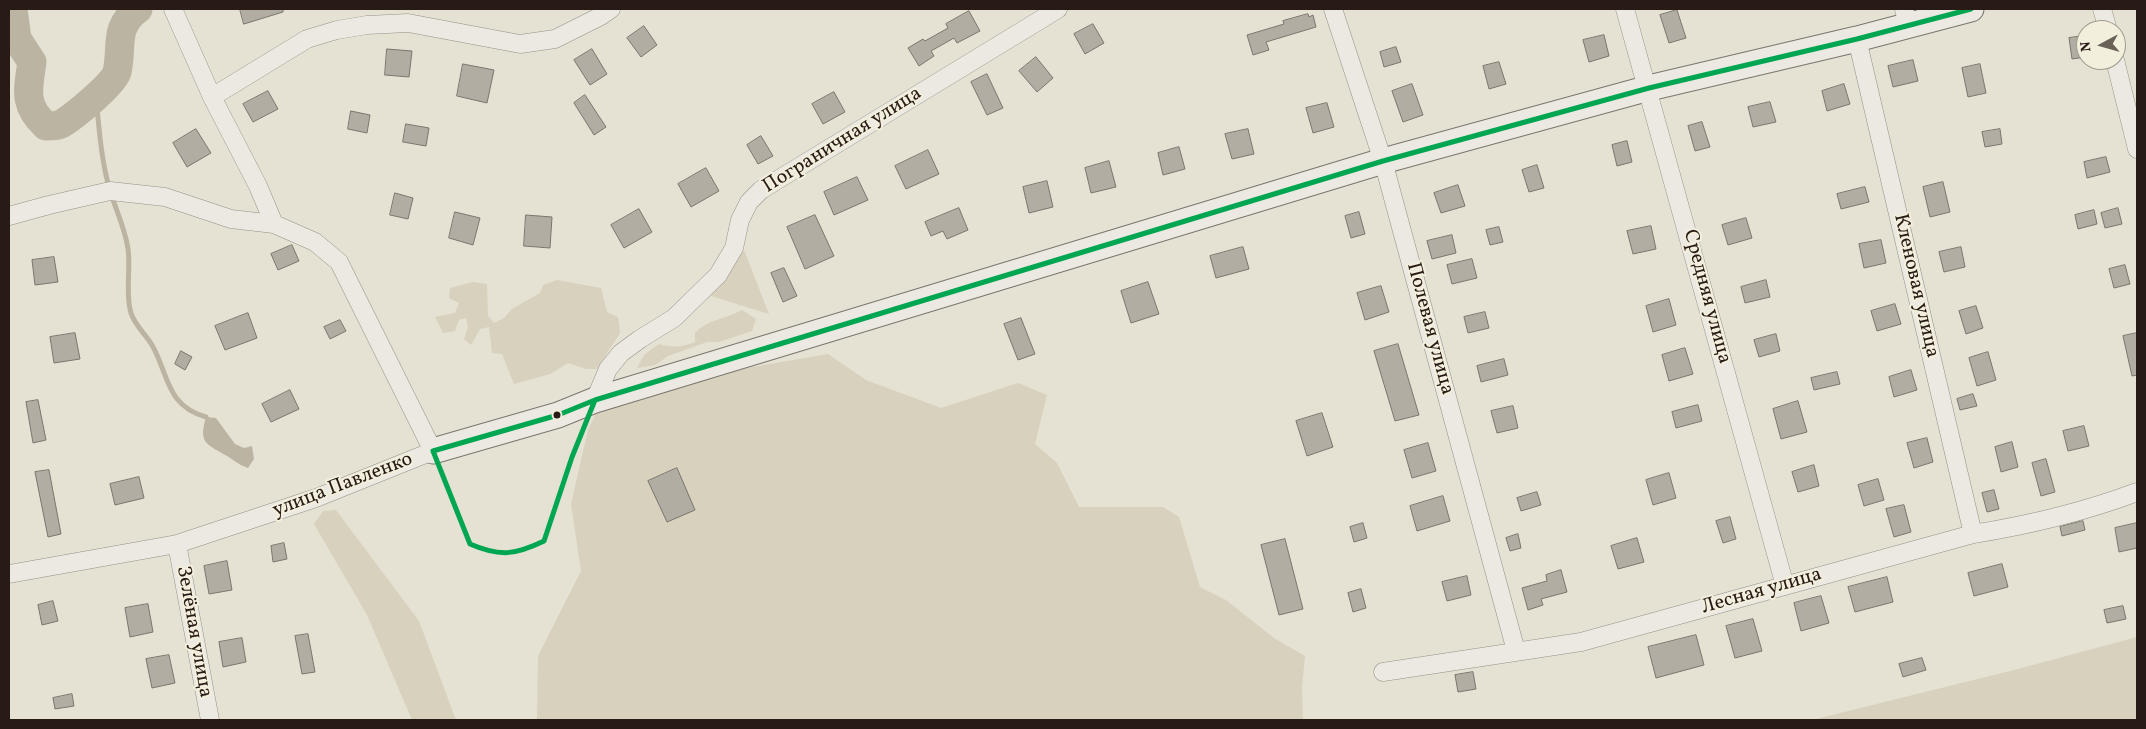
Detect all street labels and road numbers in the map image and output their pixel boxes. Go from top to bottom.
street label: Пограничная улица [759,82,927,200]
street label: Кленовая улица [1887,212,1943,360]
street label: Средняя улица [1677,227,1735,367]
street label: Полевая улица [1400,260,1458,398]
street label: улица Павленко [270,448,416,524]
street label: Лесная улица [1699,563,1825,621]
street label: Зелёная улица [170,564,216,700]

